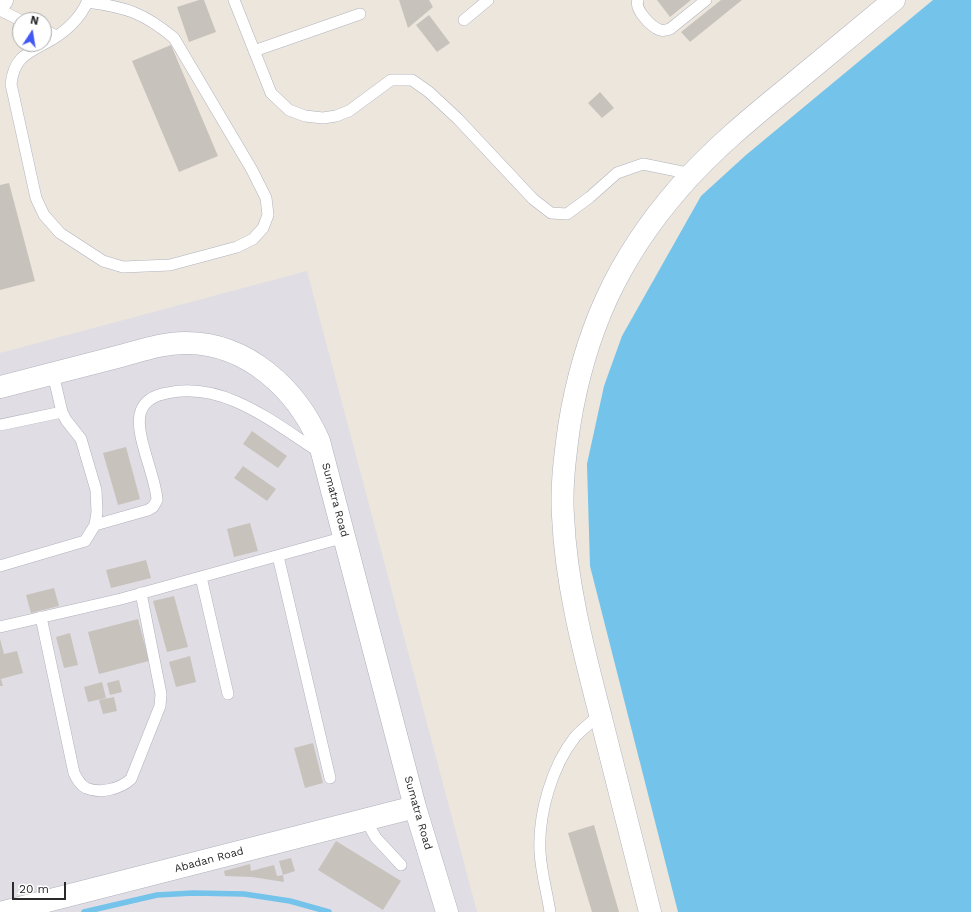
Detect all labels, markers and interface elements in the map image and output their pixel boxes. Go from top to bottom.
north arrow [12,12,52,52]
text: N [29,14,40,28]
street label: Sumatra Road [319,462,351,538]
street label: Sumatra Road [401,775,435,851]
street label: Abadan Road [173,844,245,876]
scale bar [14,874,68,900]
text: 20 m [19,882,49,896]

